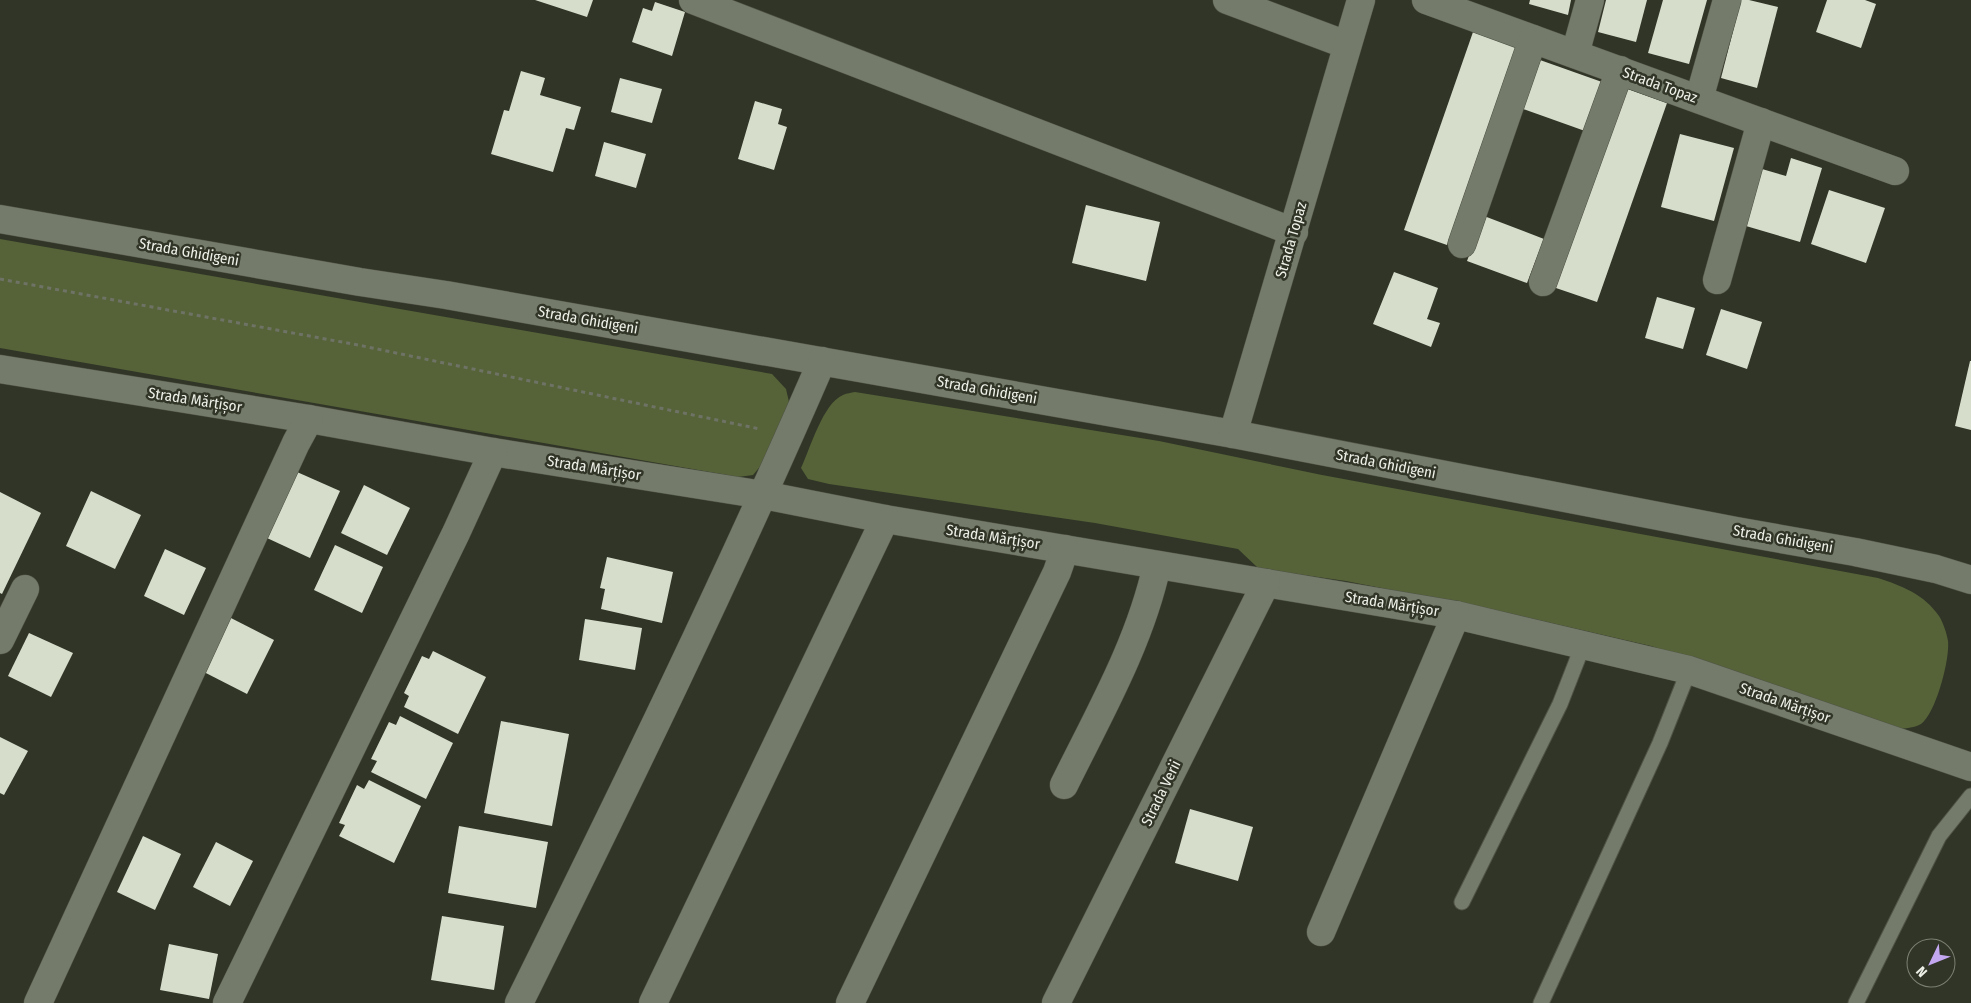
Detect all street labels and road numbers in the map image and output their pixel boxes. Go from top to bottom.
street label: Strada Topaz [1620,63,1700,107]
street label: Strada Topaz [1272,200,1310,280]
street label: Strada Ghidigeni [138,234,240,270]
street label: Strada Ghidigeni [537,302,639,338]
street label: Strada Ghidigeni [936,372,1038,408]
street label: Strada Mărțișor [147,384,244,417]
street label: Strada Ghidigeni [1335,445,1437,483]
street label: Strada Mărțișor [546,452,643,485]
street label: Strada Mărțișor [945,521,1042,554]
street label: Strada Ghidigeni [1732,521,1834,557]
street label: Strada Mărțișor [1344,588,1441,621]
street label: Strada Mărțișor [1737,679,1833,728]
street label: Strada Verii [1137,757,1185,829]

